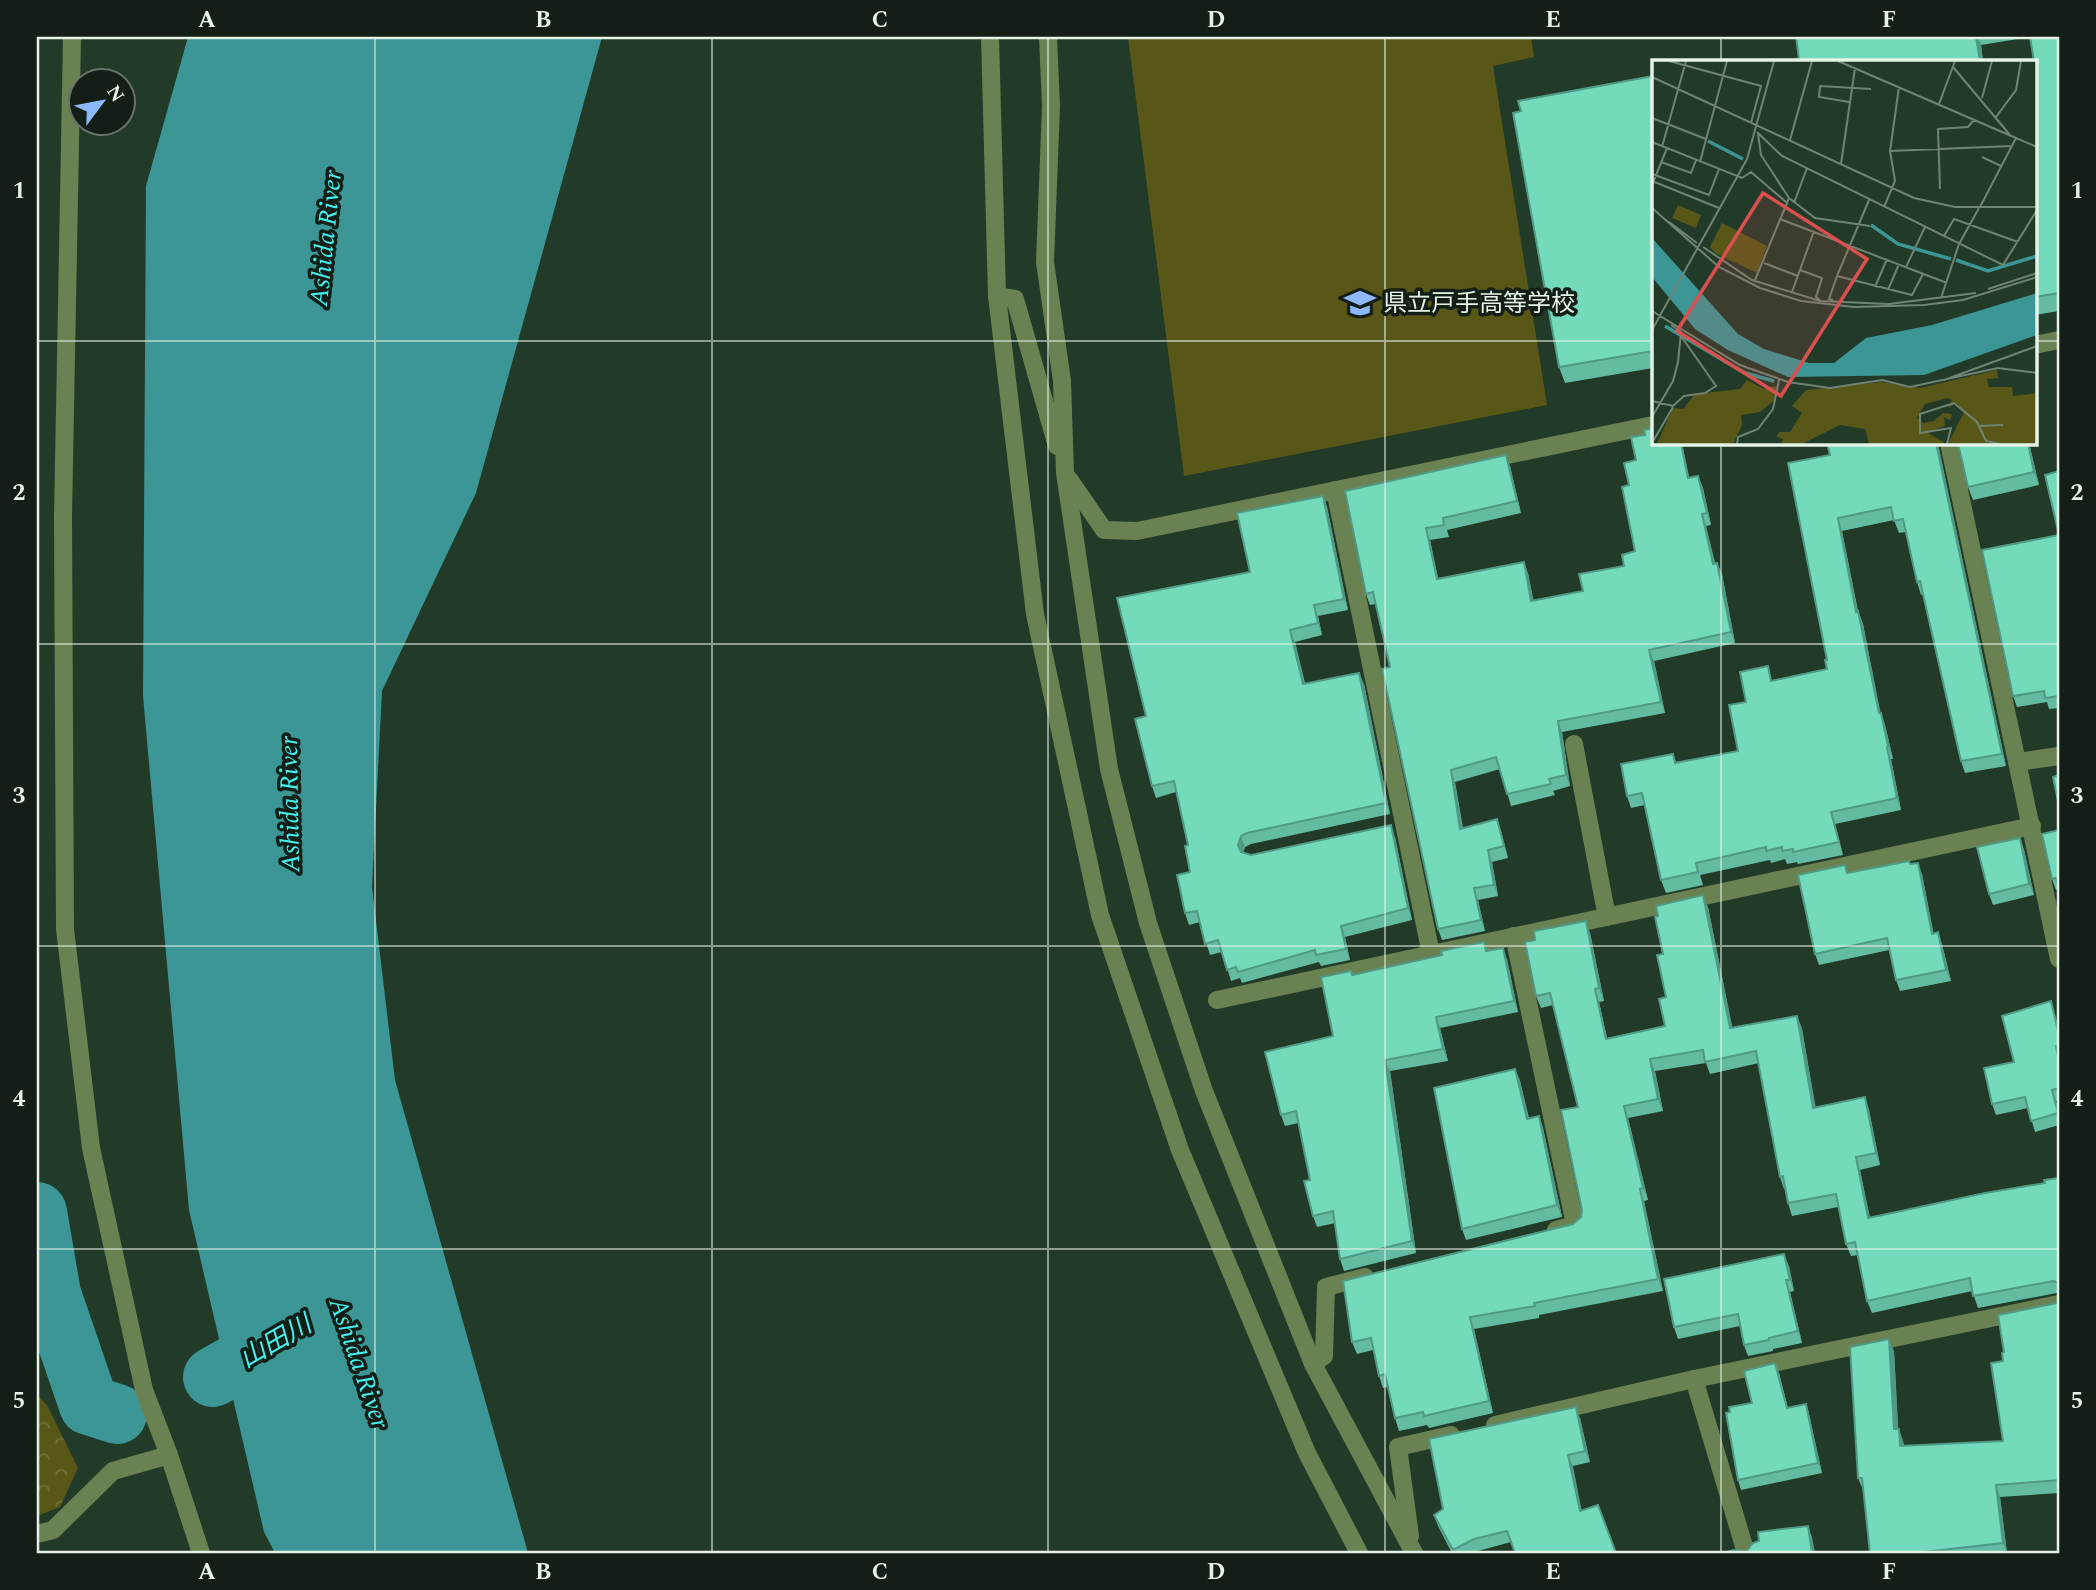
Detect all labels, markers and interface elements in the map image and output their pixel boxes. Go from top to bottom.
text: A [198,3,216,38]
text: B [535,3,551,38]
text: C [872,3,888,38]
text: D [1207,3,1225,38]
text: E [1545,3,1561,38]
text: F [1882,3,1896,38]
inset map [1652,60,2036,444]
north arrow [66,66,136,136]
text: N [99,80,132,108]
water label: Ashida River [299,167,353,309]
text: 1 [13,174,25,209]
text: 1 [2071,174,2083,209]
school or university icon: 県立戸手高等学校 [1343,286,1377,320]
place label: 県立戸手高等学校 [1383,286,1575,322]
text: 2 [13,476,26,511]
text: 2 [2071,476,2084,511]
water label: Ashida River [269,734,311,873]
text: 3 [13,779,26,814]
text: 3 [2071,779,2084,814]
text: 4 [13,1082,26,1117]
text: 4 [2071,1082,2084,1117]
water label: Ashida River [318,1291,400,1435]
water label: 山田川 [232,1304,322,1379]
text: 5 [13,1384,25,1419]
text: 5 [2071,1384,2083,1419]
text: A [198,1555,216,1590]
text: B [535,1555,551,1590]
text: C [872,1555,888,1590]
text: D [1207,1555,1225,1590]
text: E [1545,1555,1561,1590]
text: F [1882,1555,1896,1590]

